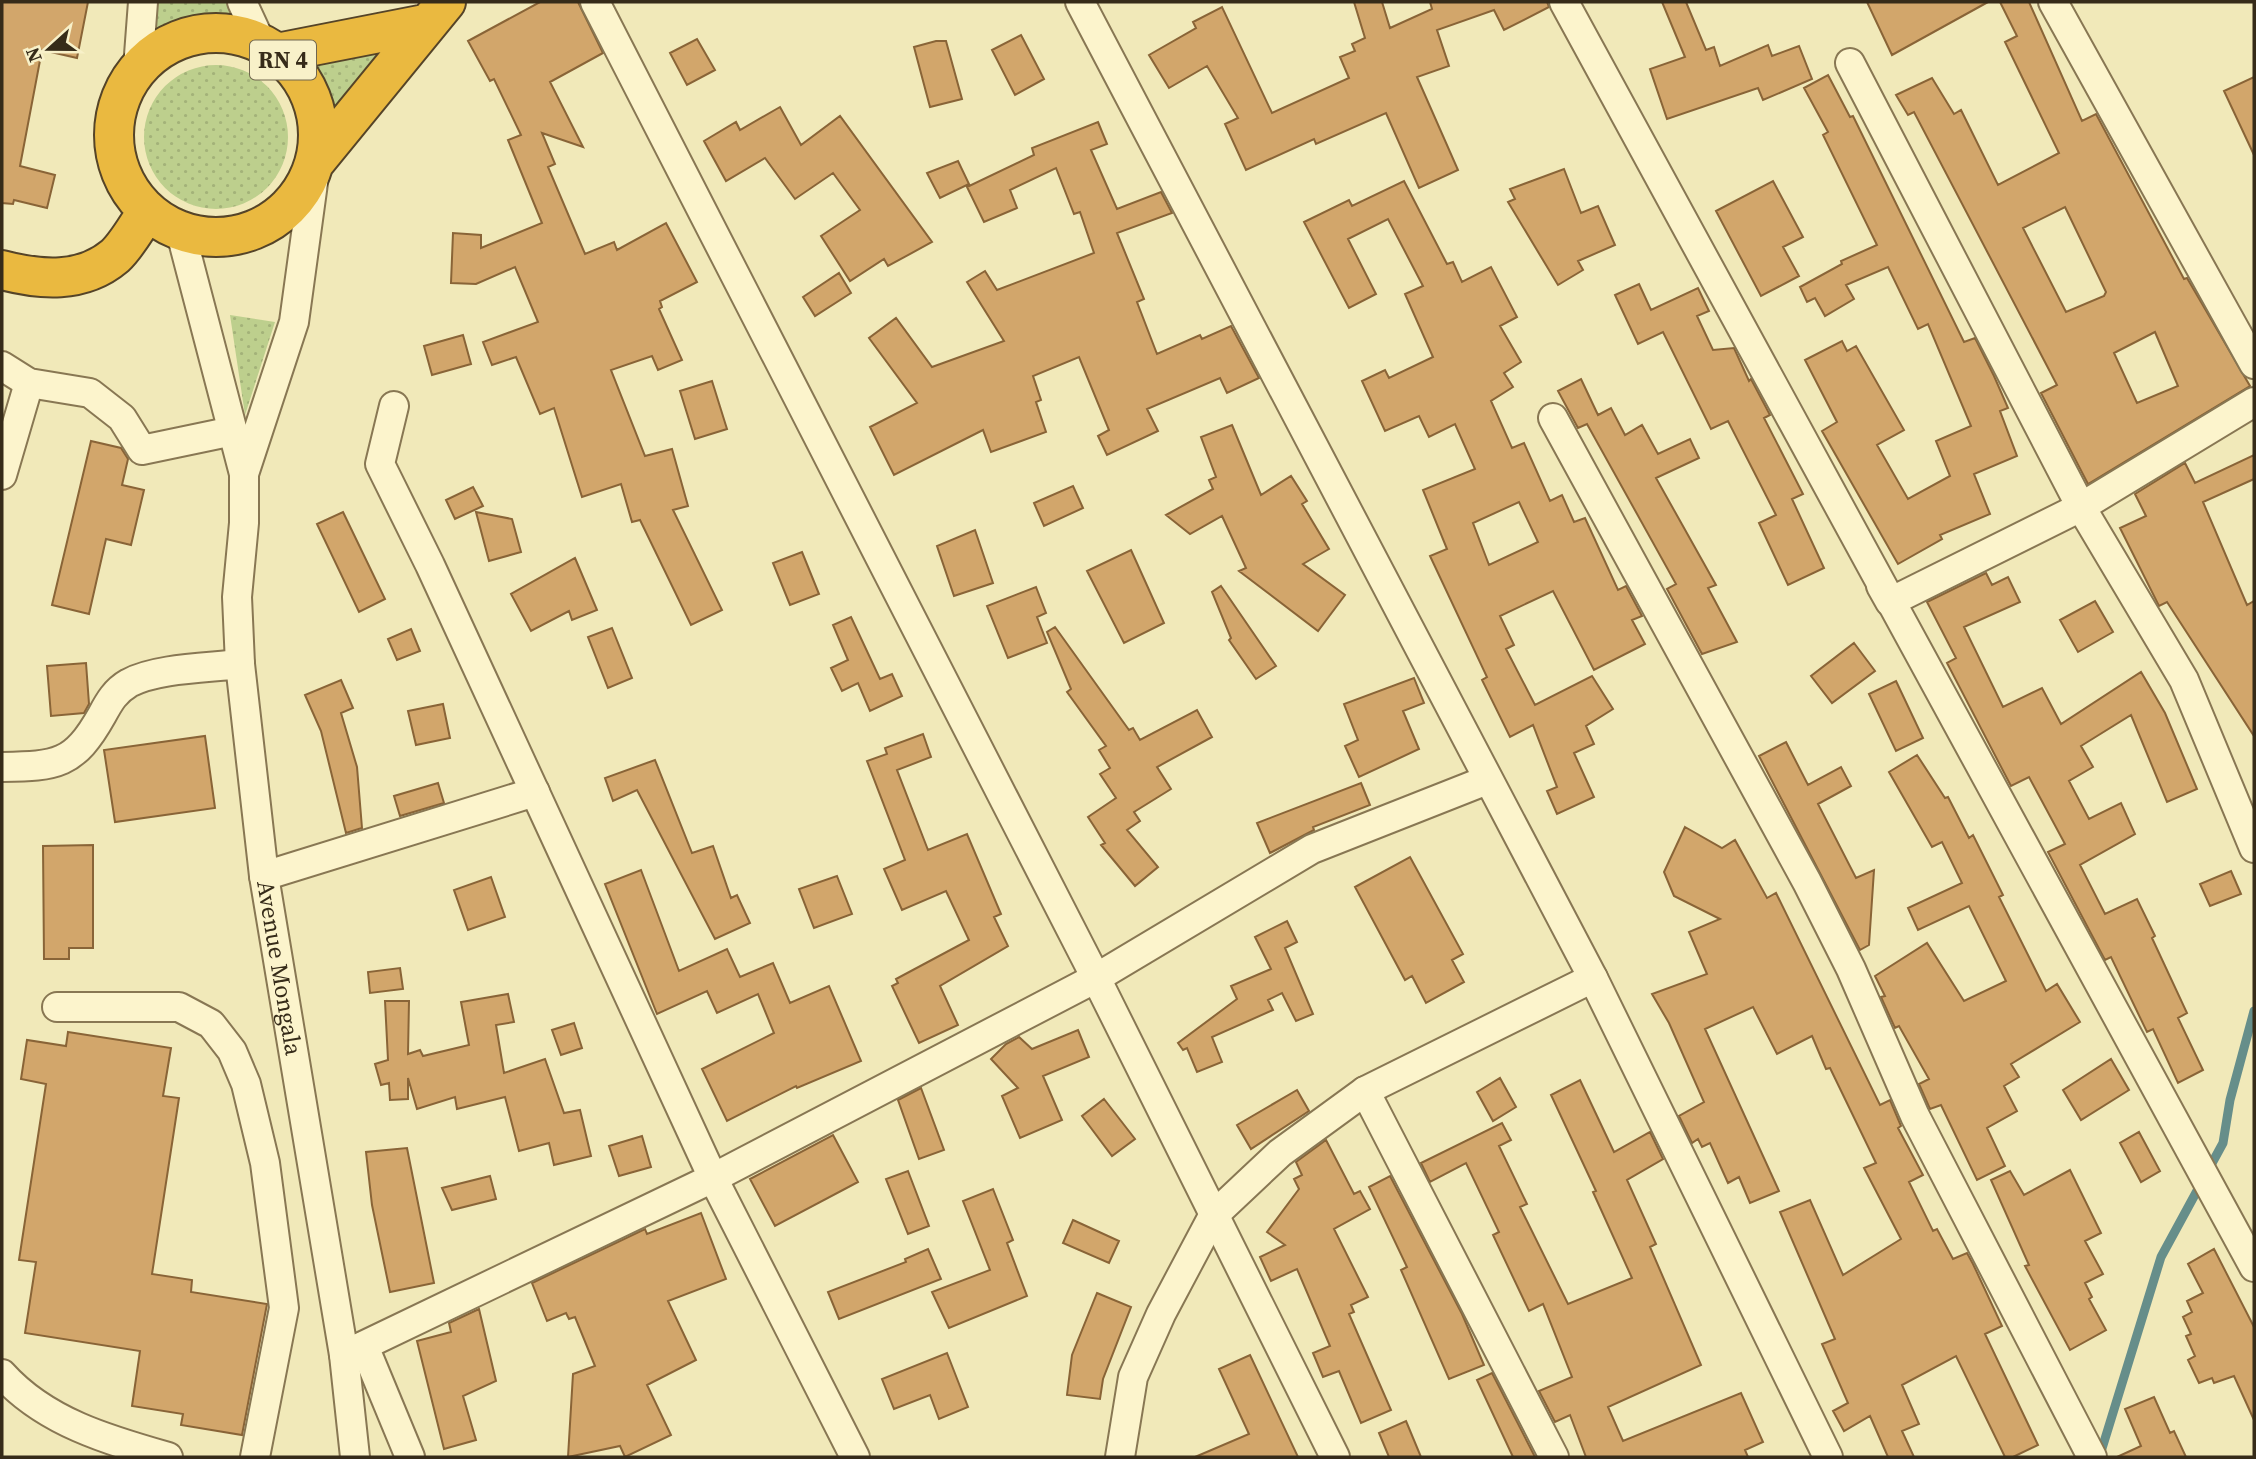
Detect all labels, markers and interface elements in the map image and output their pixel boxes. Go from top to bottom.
north arrow [14,14,84,84]
road number: RN 4 [250,40,316,80]
text: N [18,44,48,66]
street label: Avenue Mongala [249,878,311,1058]

